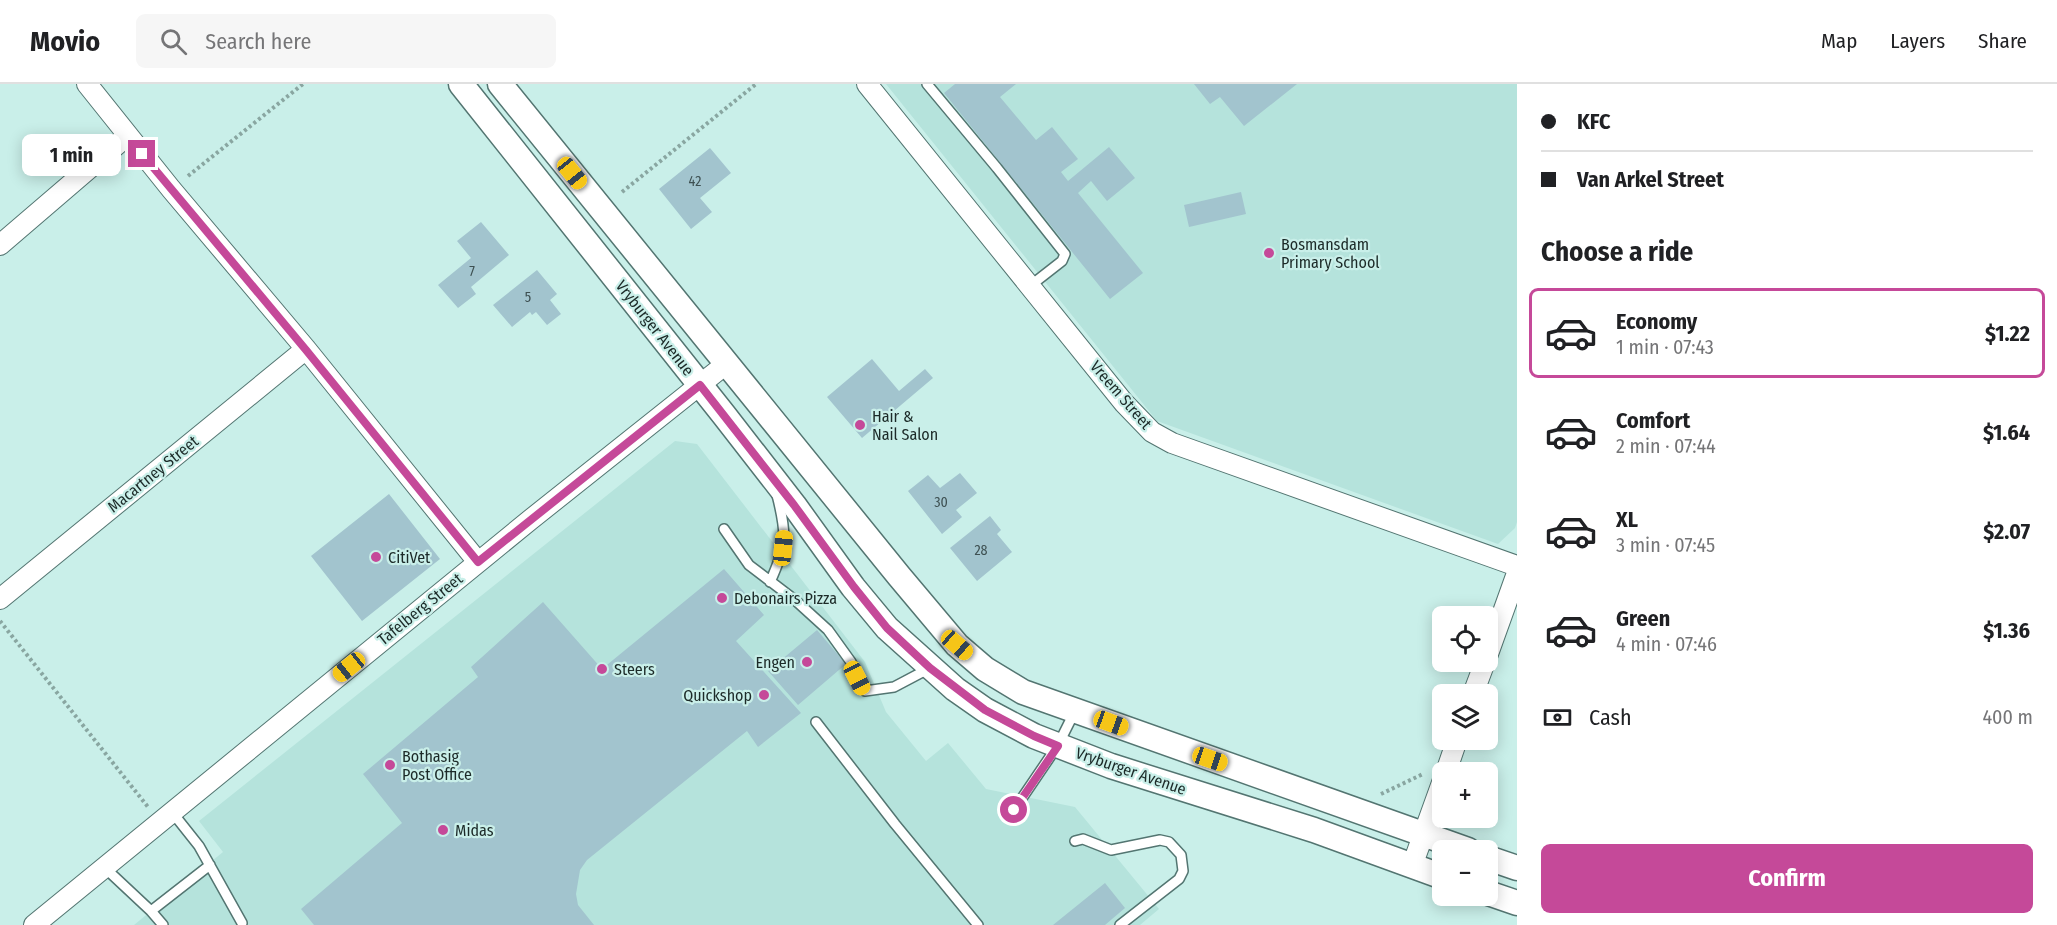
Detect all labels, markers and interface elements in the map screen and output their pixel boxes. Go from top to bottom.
search box [136,14,556,68]
text: Movio [30,25,100,58]
icon: search [157,25,190,58]
text: Search here [205,28,311,55]
text: Map [1821,28,1857,54]
text: Layers [1890,28,1945,54]
text: Share [1978,28,2027,54]
text: KFC [1577,108,1611,135]
callout: 1 min [22,133,121,175]
route end [128,140,155,167]
text: 1 min [50,143,93,167]
car [554,153,590,193]
text: Van Arkel Street [1577,166,1724,193]
house number: 42 [689,173,701,190]
place label: Bosmansdam Primary School [1281,235,1380,272]
text: Choose a ride [1541,236,1693,268]
marker: Bosmansdam Primary School [1262,246,1276,260]
house number: 7 [469,263,475,280]
street label: Vryburger Avenue [612,277,698,379]
house number: 5 [525,289,531,306]
icon: car [1544,306,1598,360]
text: Economy [1616,308,1697,335]
text: $1.22 [1985,320,2030,347]
text: 1 min · 07:43 [1616,335,1714,359]
street label: Vreem Street [1086,357,1156,434]
icon: car [1544,405,1598,459]
place label: Hair & Nail Salon [872,407,938,444]
text: Comfort [1616,407,1690,434]
marker: Hair & Nail Salon [853,418,867,432]
text: $1.64 [1983,419,2030,446]
street label: Macartney Street [104,431,203,516]
text: 2 min · 07:44 [1616,434,1716,458]
house number: 30 [934,494,948,511]
icon: car [1544,504,1598,558]
text: XL [1616,506,1638,533]
text: $2.07 [1983,518,2030,545]
car [772,529,794,567]
text: 3 min · 07:45 [1616,533,1715,557]
house number: 28 [974,542,988,559]
place label: CitiVet [388,548,431,567]
marker: CitiVet [369,550,383,564]
street label: Tafelberg Street [374,569,467,649]
place label: Debonairs Pizza [734,589,837,608]
marker: Debonairs Pizza [715,591,729,605]
icon: car [1544,603,1598,657]
text: Green [1616,605,1670,632]
map controls [1432,606,1498,906]
button: locate [1432,606,1498,672]
text: $1.36 [1983,617,2030,644]
car [938,626,976,664]
text: 4 min · 07:46 [1616,632,1717,656]
car [329,649,369,685]
place label: Engen [756,653,795,672]
marker: Engen [800,655,814,669]
car [841,658,873,698]
place label: Steers [614,660,655,679]
marker: Steers [595,662,609,676]
button: layers [1432,684,1498,750]
place label: Quickshop [683,686,752,705]
marker: Quickshop [757,688,771,702]
icon: cash [1541,701,1574,734]
text: Cash [1589,704,1632,731]
text: 400 m [1982,705,2033,729]
car [1091,708,1131,738]
street label: Vryburger Avenue [1073,743,1189,799]
car [1190,745,1230,773]
place label: Bothasig Post Office [402,747,472,784]
marker: Bothasig Post Office [383,758,397,772]
button: + [1432,762,1498,828]
route start [1000,796,1027,823]
place label: Midas [455,821,494,840]
marker: Midas [436,823,450,837]
button: − [1432,840,1498,906]
button: Confirm [1541,844,2033,913]

